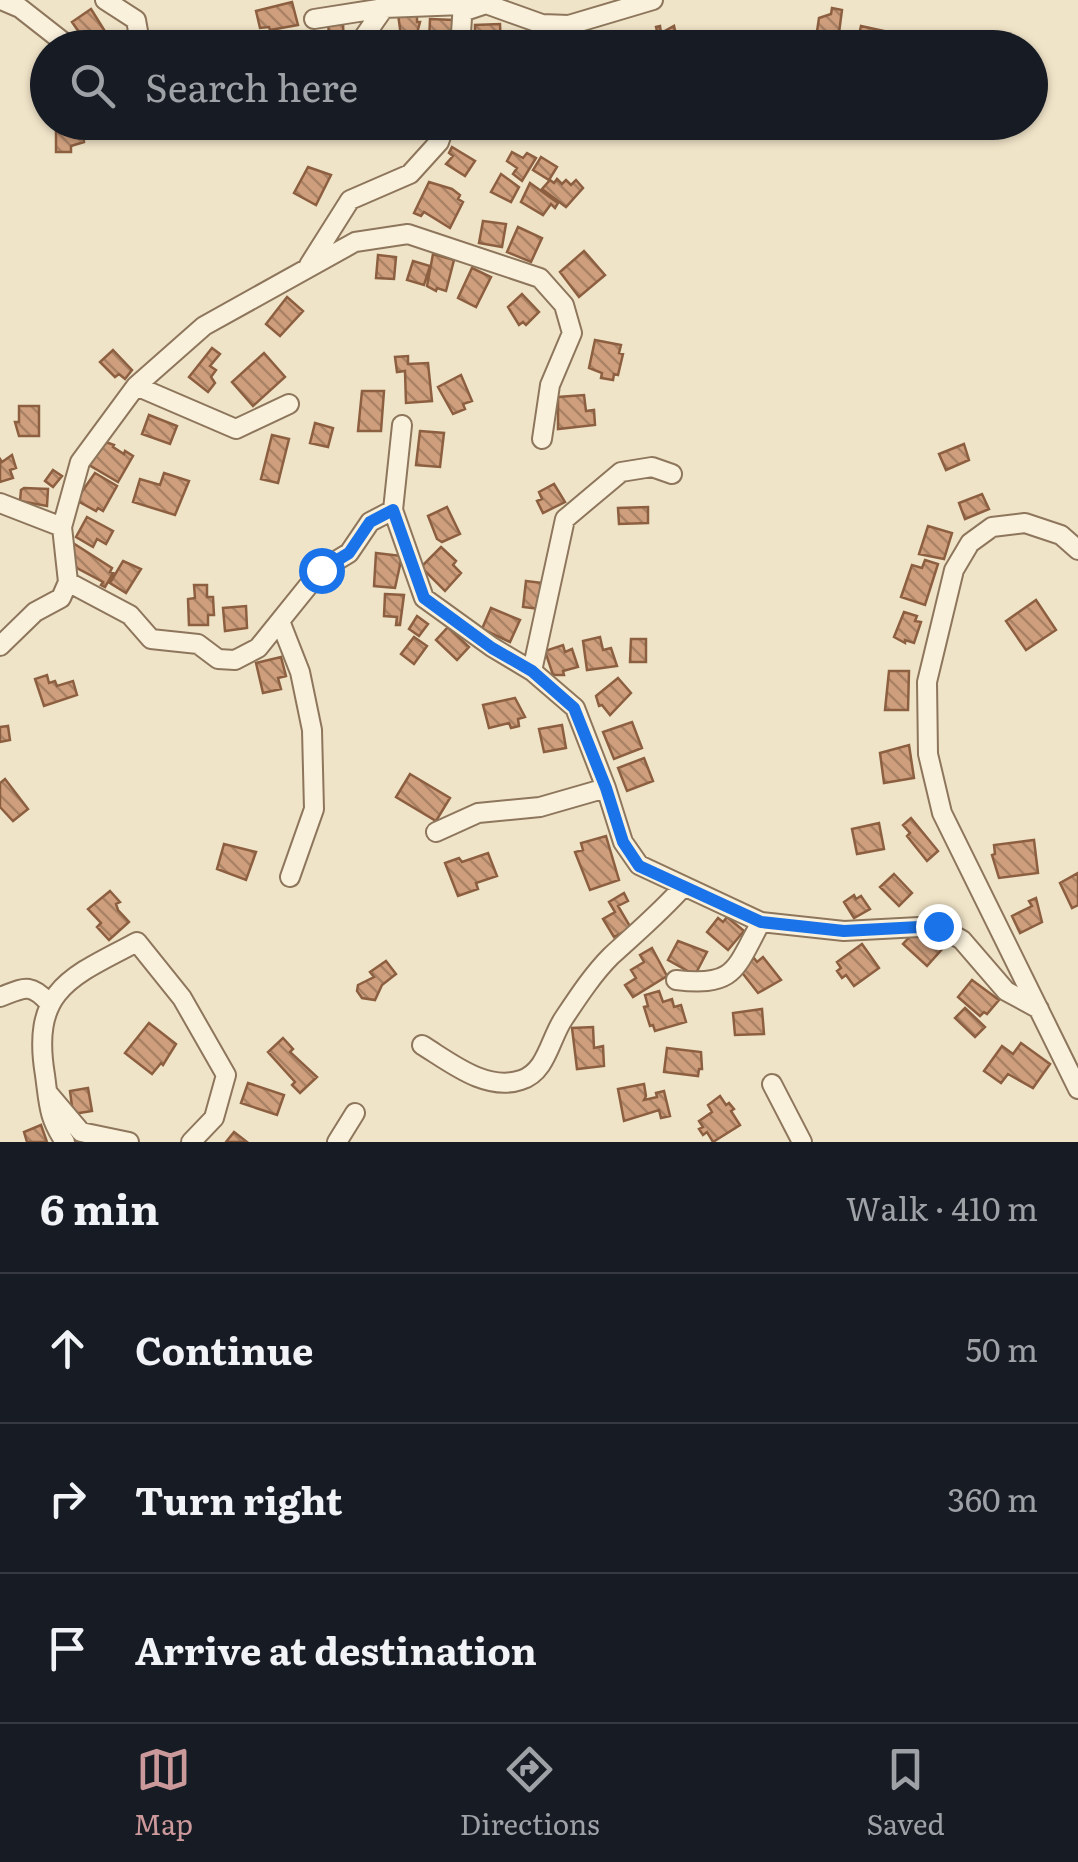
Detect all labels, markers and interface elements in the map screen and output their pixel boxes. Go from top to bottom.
search box [30,30,1048,140]
text: Search here [145,57,358,114]
icon: search [65,58,120,113]
route start [299,548,345,594]
route end [916,904,962,950]
text: 6 min [40,1176,159,1238]
text: Walk · 410 m [846,1183,1038,1231]
text: Continue [135,1320,313,1377]
icon: ahead [40,1321,95,1376]
text: 50 m [966,1324,1038,1372]
text: Turn right [135,1470,342,1527]
icon: right [40,1471,95,1526]
text: 360 m [948,1474,1038,1522]
text: Arrive at destination [135,1620,537,1677]
icon: arrive [40,1621,95,1676]
tab: Map [133,1742,193,1844]
tab: Directions [460,1742,600,1844]
tab: Saved [867,1742,945,1844]

